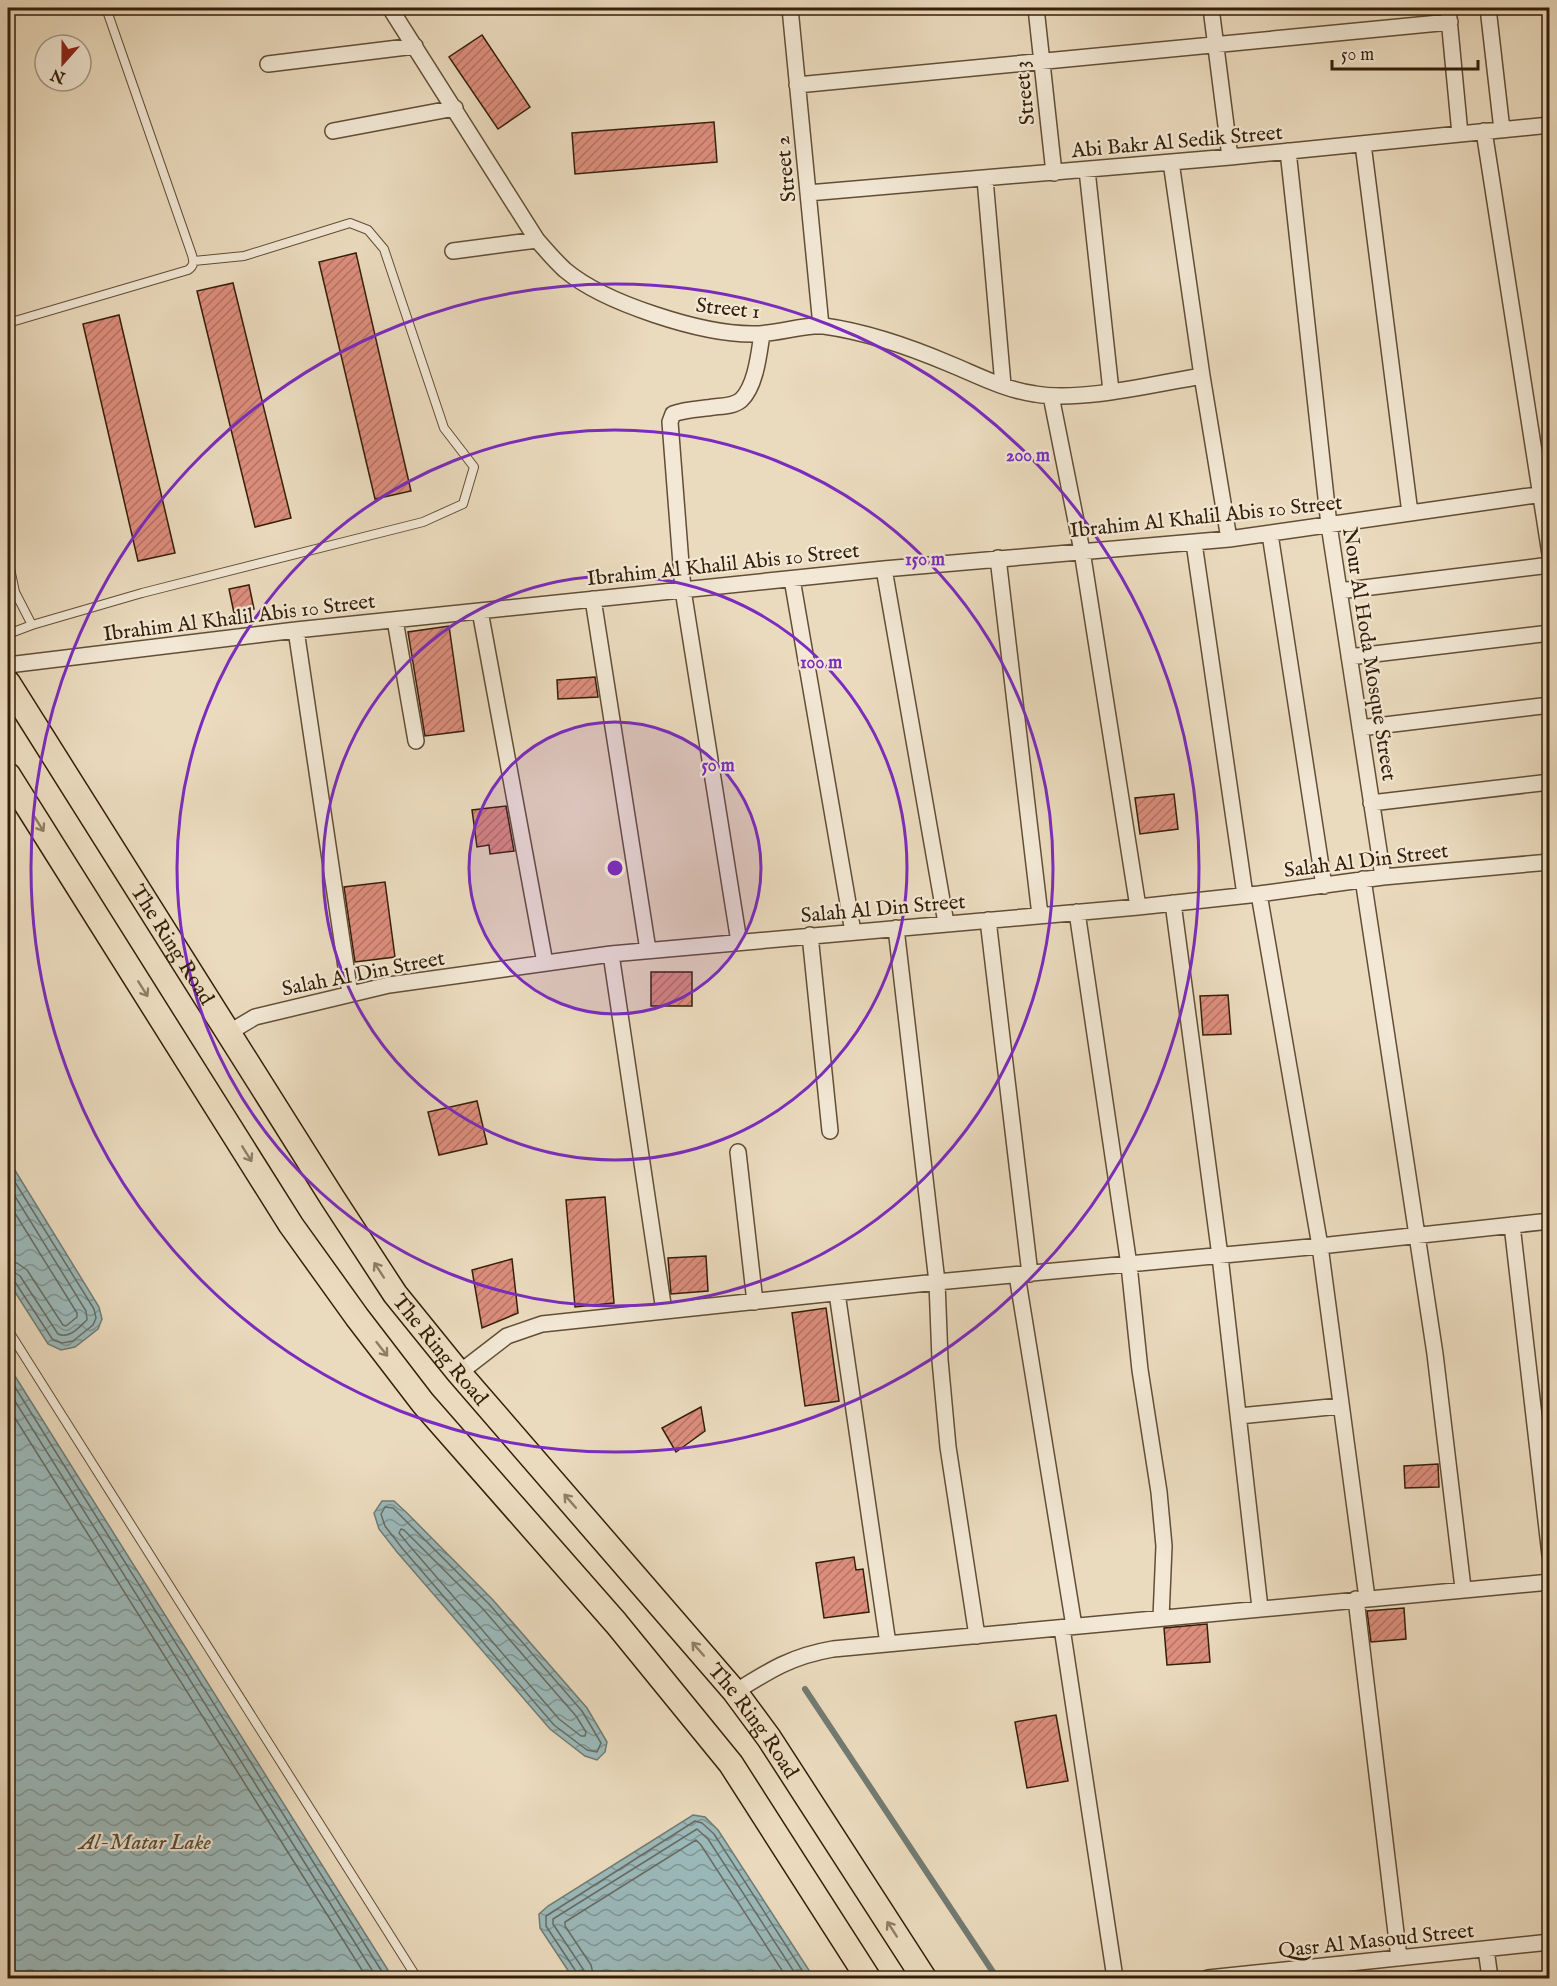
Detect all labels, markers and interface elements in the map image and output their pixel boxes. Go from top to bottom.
north arrow [33,33,93,93]
scale bar [1332,33,1478,71]
text: 50 m [1341,44,1374,67]
street label: Street 3 [1009,59,1042,126]
text: N [48,63,69,87]
street label: Abi Bakr Al Sedik Street [1069,120,1284,165]
street label: Street 2 [770,134,803,203]
street label: Street 1 [694,293,761,326]
text: 200 m [1006,445,1050,468]
street label: Ibrahim Al Khalil Abis 10 Street [1069,490,1344,545]
street label: Nour Al Hoda Mosque Street [1335,526,1402,783]
street label: Ibrahim Al Khalil Abis 10 Street [586,538,861,593]
text: 150 m [905,549,945,572]
street label: Ibrahim Al Khalil Abis 10 Street [102,588,377,649]
text: 100 m [800,652,842,675]
text: 50 m [701,755,735,778]
one-way arrow [33,815,45,832]
street label: Salah Al Din Street [1282,838,1450,885]
centre of rings [605,858,625,878]
street label: The Ring Road [124,880,220,1011]
street label: Salah Al Din Street [800,889,967,930]
street label: Salah Al Din Street [280,945,447,1004]
one-way arrow [137,980,149,997]
one-way arrow [241,1145,253,1162]
one-way arrow [373,1262,385,1279]
street label: The Ring Road [385,1289,494,1413]
one-way arrow [375,1340,388,1356]
one-way arrow [563,1494,577,1509]
one-way arrow [691,1642,705,1657]
street label: The Ring Road [701,1658,804,1785]
water label: Al-Matar Lake [77,1829,211,1857]
street label: Qasr Al Masoud Street [1277,1918,1475,1965]
one-way arrow [886,1921,899,1938]

